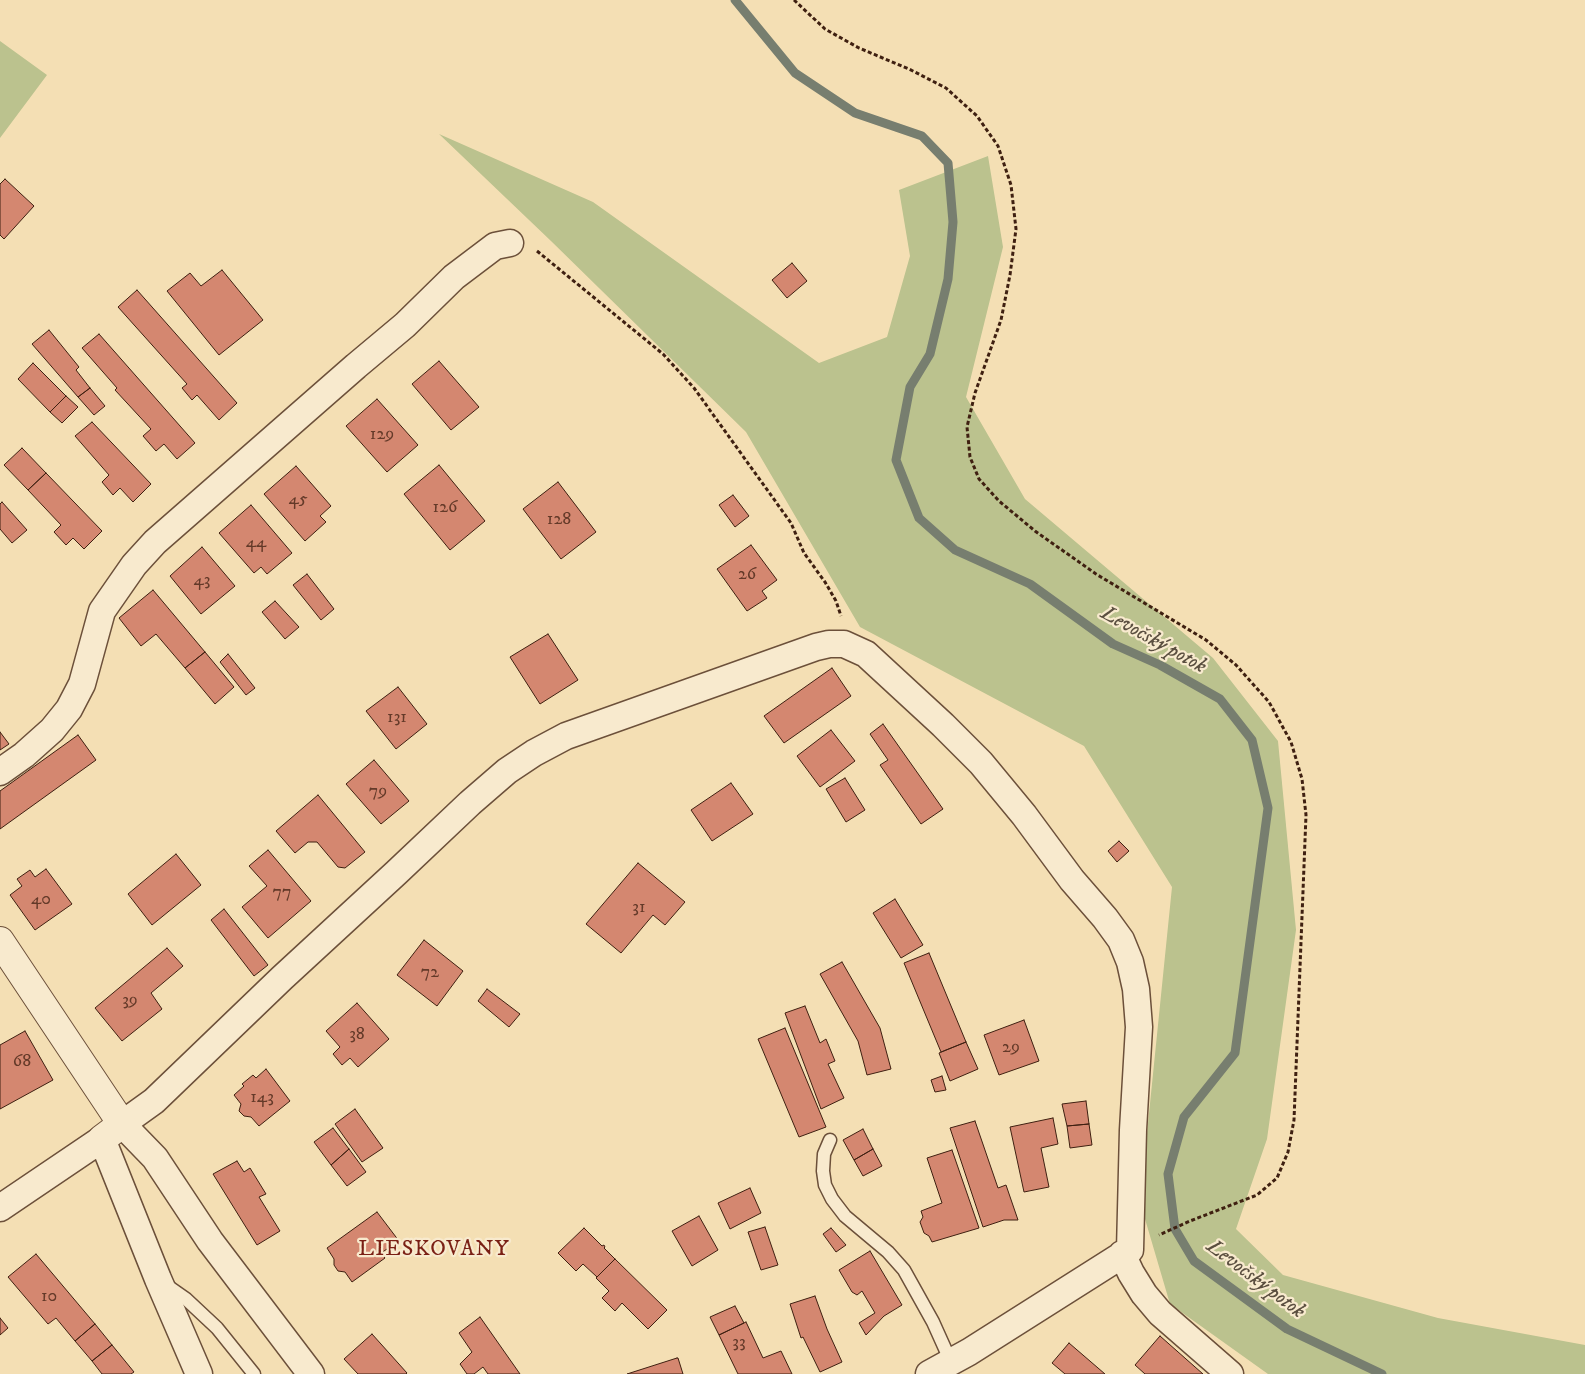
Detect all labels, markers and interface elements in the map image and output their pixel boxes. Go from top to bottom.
house number: 129 [370,424,394,446]
house number: 45 [288,489,308,511]
house number: 126 [433,497,457,519]
house number: 128 [547,509,571,531]
house number: 44 [246,532,266,554]
house number: 26 [738,564,756,586]
house number: 43 [193,570,211,592]
water label: Levočský potok [1096,602,1210,680]
house number: 131 [387,707,407,729]
house number: 79 [369,781,387,803]
house number: 77 [273,882,291,904]
house number: 40 [31,889,51,911]
house number: 31 [632,897,646,919]
house number: 72 [421,962,439,984]
house number: 39 [122,990,138,1012]
house number: 38 [349,1024,365,1046]
house number: 29 [1002,1037,1020,1059]
house number: 68 [13,1051,31,1073]
house number: 143 [250,1087,274,1109]
water label: Levočský potok [1201,1235,1309,1325]
district label: LIESKOVANY [357,1237,511,1263]
house number: 10 [41,1286,57,1308]
house number: 33 [732,1332,746,1354]

